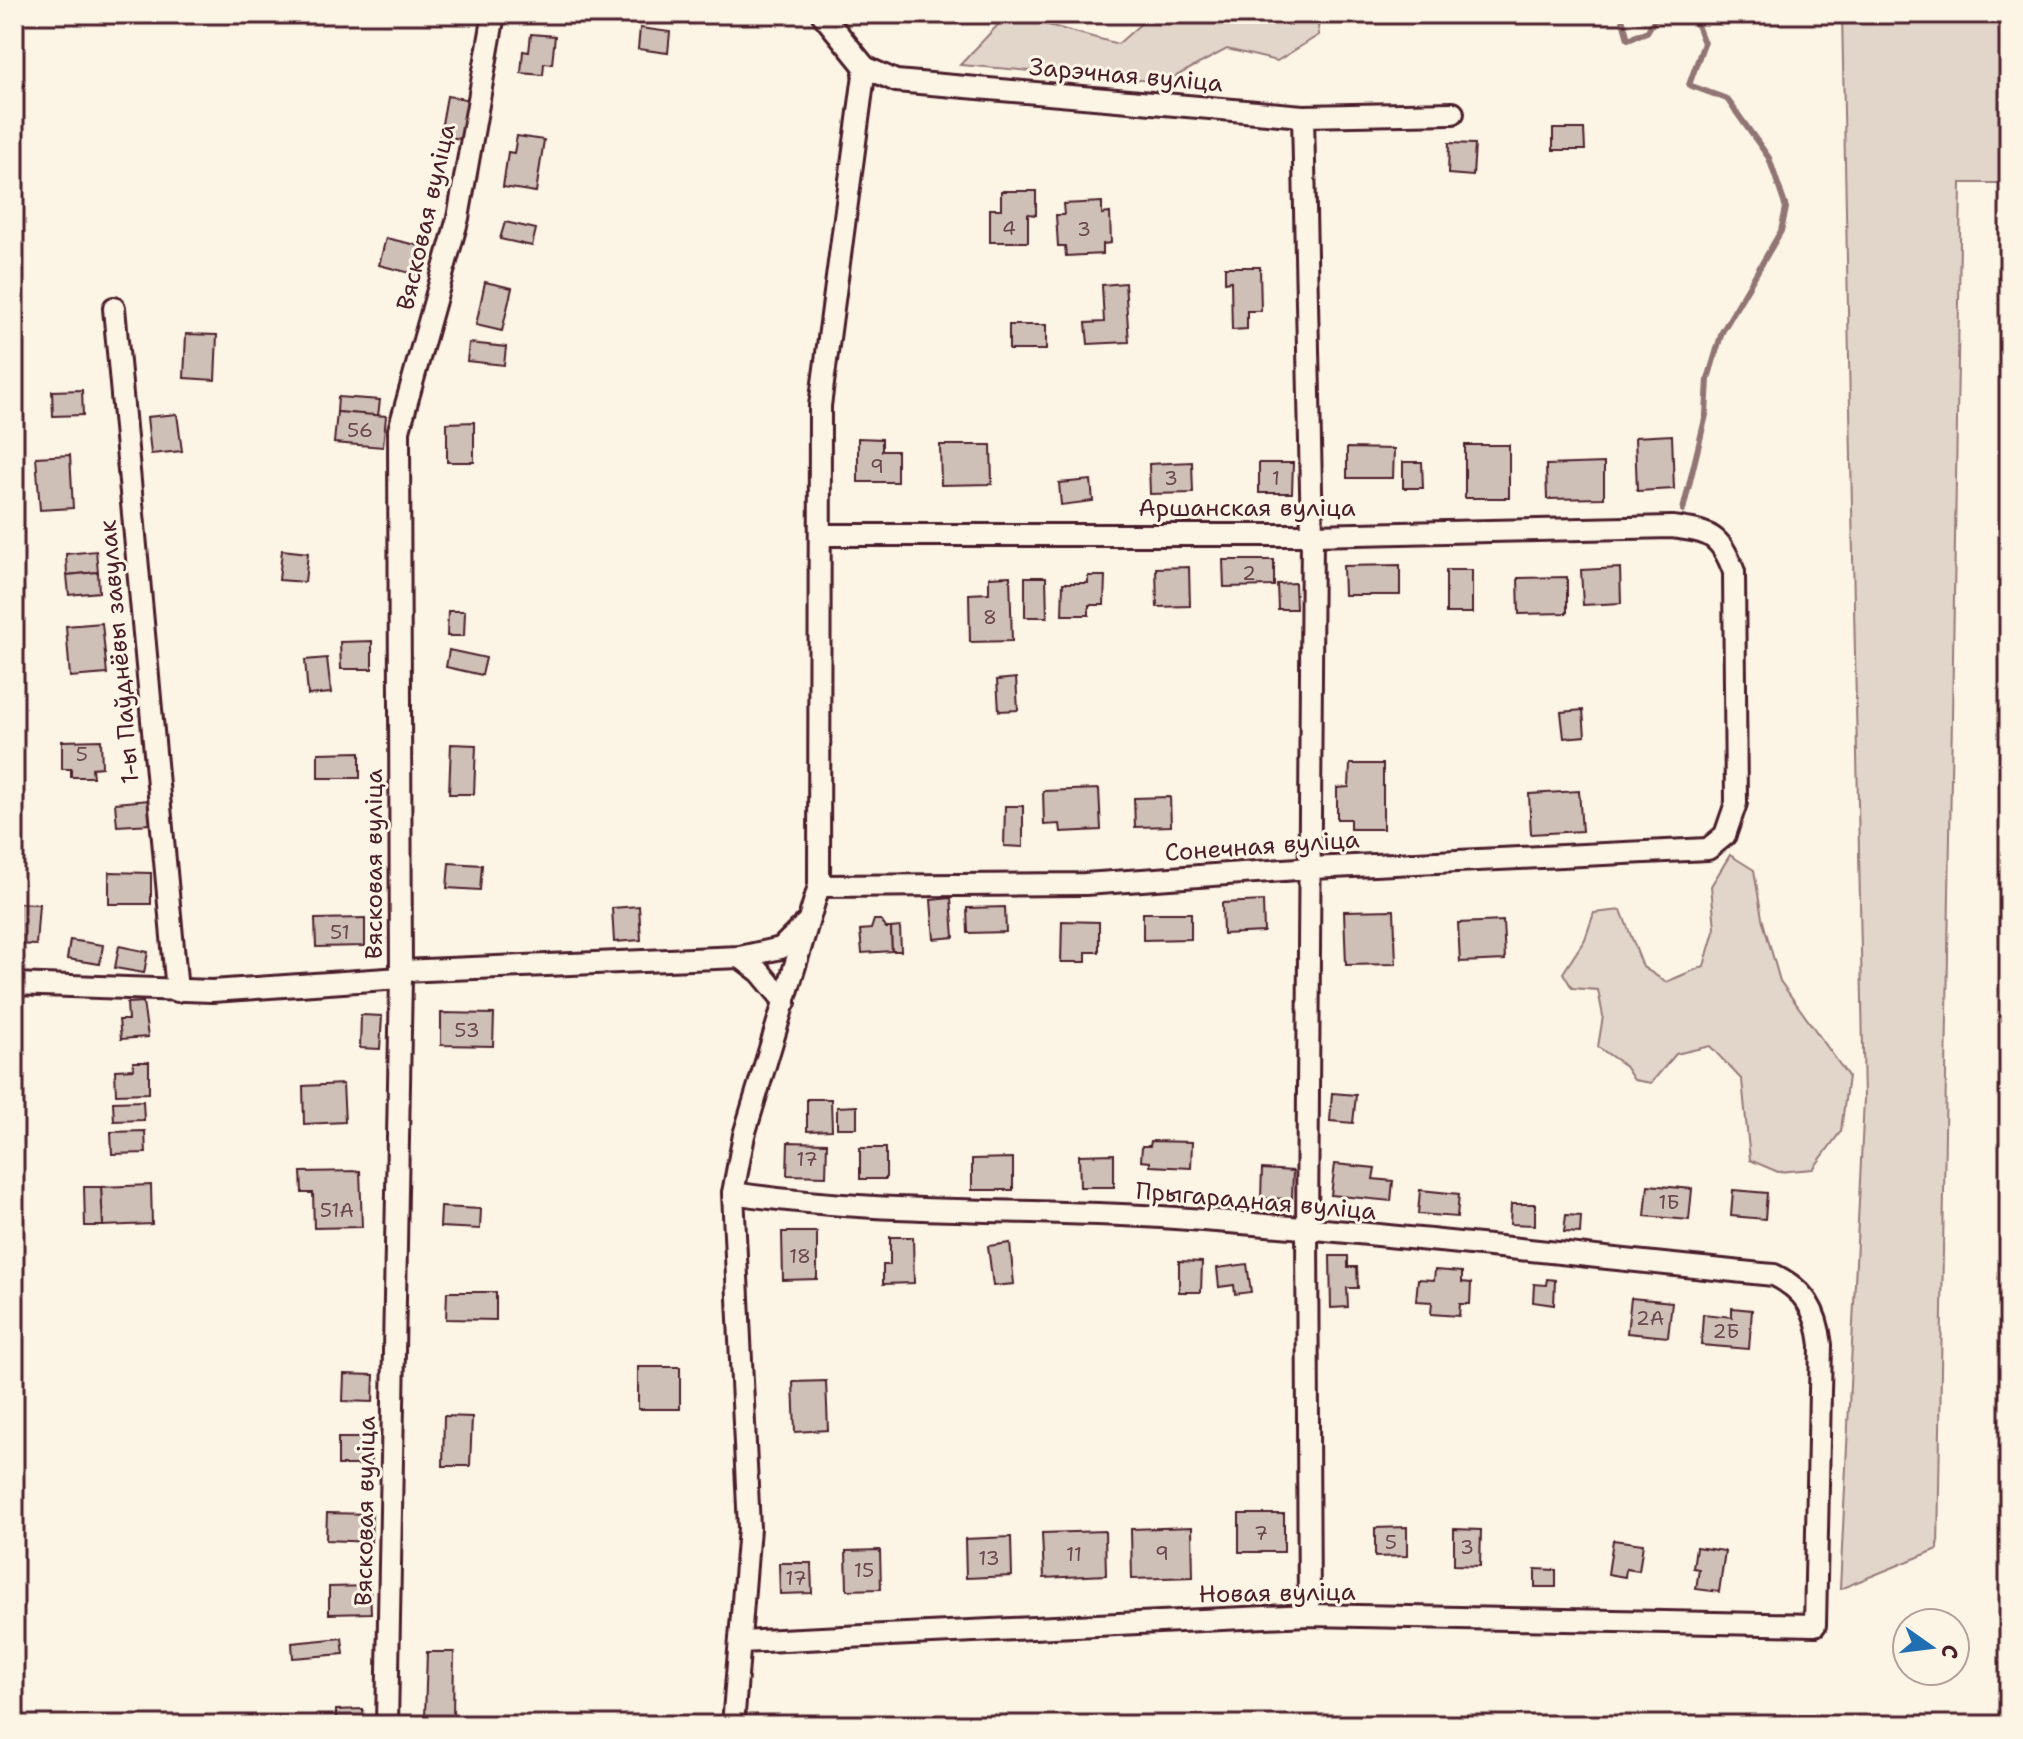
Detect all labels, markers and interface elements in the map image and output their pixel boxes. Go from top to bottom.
street label: Зарэчная вуліца [1028,51,1224,99]
street label: Вясковая вуліца [389,121,463,313]
house number: 4 [1002,215,1016,241]
house number: 3 [1077,216,1091,242]
house number: 56 [347,417,373,443]
house number: 9 [870,453,884,479]
house number: 3 [1164,465,1178,491]
house number: 1 [1272,465,1280,491]
street label: Аршанская вуліца [1138,492,1356,524]
street label: 1-ы Паўднёвы завулак [91,518,146,785]
house number: 2 [1242,560,1256,586]
house number: 8 [983,604,997,630]
house number: 5 [76,741,88,767]
street label: Вясковая вуліца [358,769,390,959]
street label: Сонечная вуліца [1164,823,1360,869]
house number: 51 [330,919,350,945]
house number: 53 [454,1017,480,1043]
house number: 17 [796,1146,818,1172]
street label: Прыгарадная вуліца [1134,1175,1378,1227]
house number: 1Б [1658,1189,1680,1215]
house number: 51А [320,1197,354,1223]
house number: 18 [789,1243,811,1269]
house number: 2А [1636,1305,1664,1331]
house number: 2Б [1712,1318,1740,1344]
street label: Вясковая вуліца [347,1415,383,1606]
house number: 7 [1254,1520,1268,1546]
house number: 5 [1385,1529,1397,1555]
house number: 3 [1460,1534,1474,1560]
house number: 9 [1155,1540,1169,1566]
house number: 11 [1066,1541,1082,1567]
house number: 13 [978,1545,1000,1571]
house number: 15 [854,1557,874,1583]
house number: 17 [785,1565,807,1591]
street label: Новая вуліца [1198,1576,1356,1610]
north arrow [1891,1607,1971,1687]
text: С [1934,1642,1966,1662]

